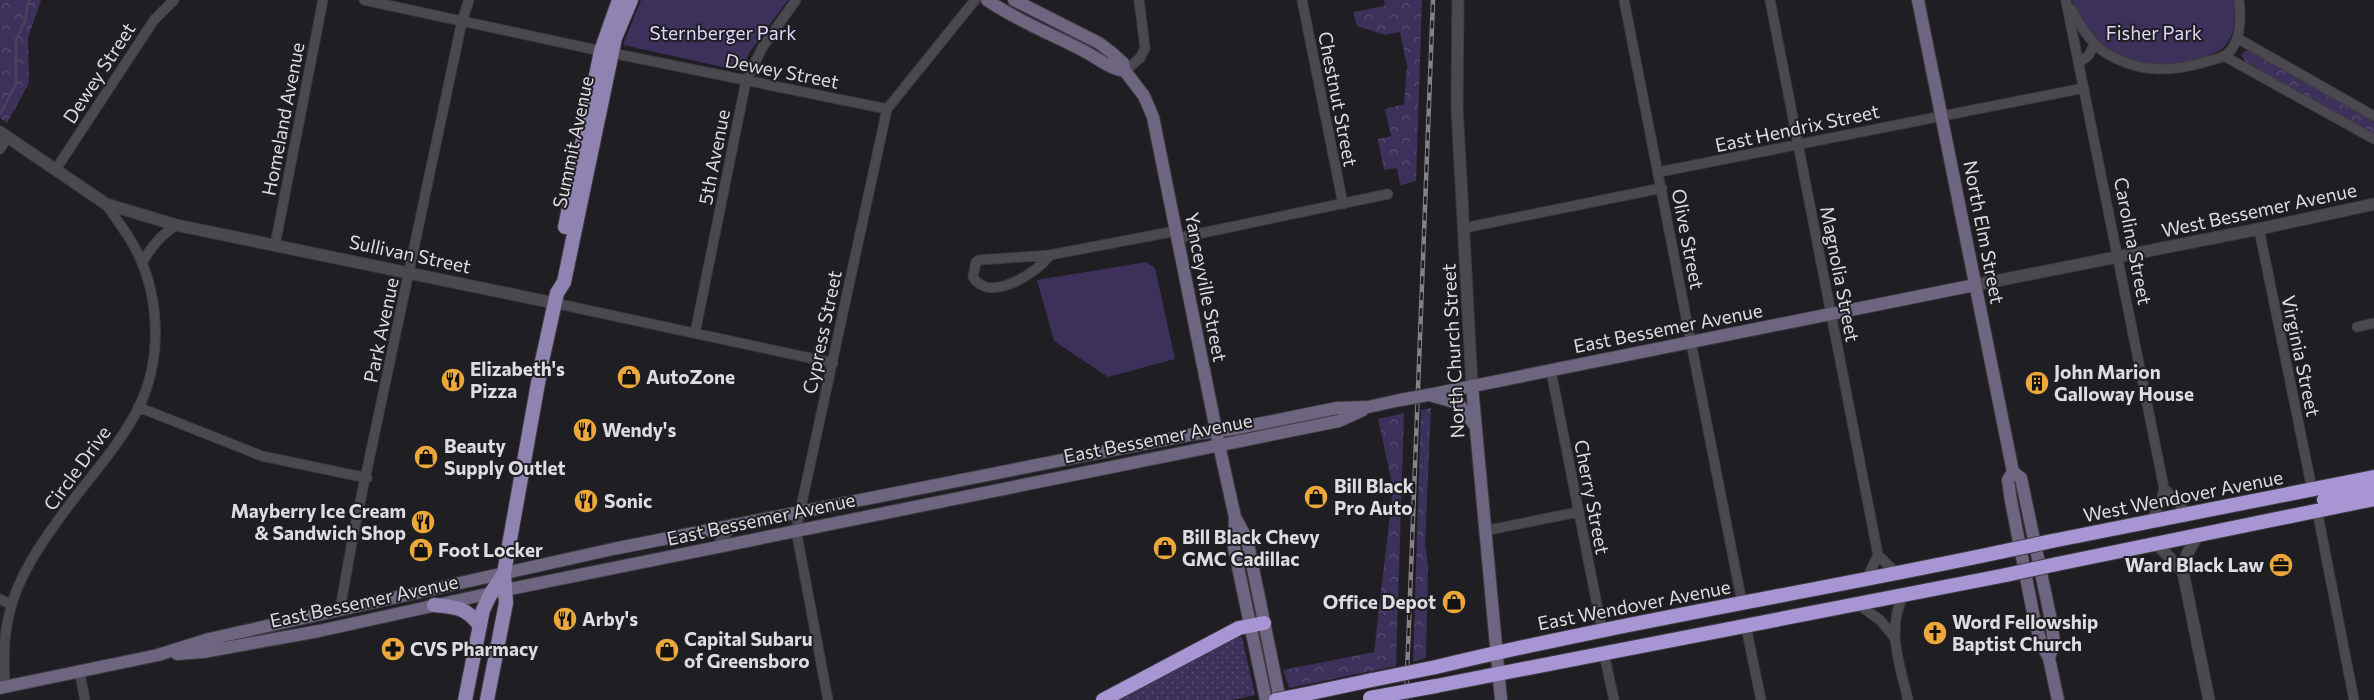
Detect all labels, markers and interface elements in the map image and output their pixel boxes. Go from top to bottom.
street label: Dewey Street [57,18,140,127]
park label: Sternberger Park [649,21,797,44]
park label: Fisher Park [2106,21,2202,44]
street label: Chestnut Street [1314,29,1363,169]
street label: Homeland Avenue [256,40,309,198]
street label: Dewey Street [723,48,841,93]
street label: Summit Avenue [547,74,598,210]
street label: East Hendrix Street [1713,99,1881,156]
street label: 5th Avenue [693,107,734,207]
street label: North Elm Street [1959,158,2010,306]
street label: Carolina Street [2110,175,2157,307]
street label: West Bessemer Avenue [2159,178,2359,241]
street label: Olive Street [1667,187,1710,291]
street label: Magnolia Street [1816,204,1865,344]
street label: Yanceyville Street [1181,210,1232,364]
street label: Sullivan Street [347,229,473,278]
street label: North Church Street [1436,263,1469,439]
street label: Cypress Street [797,268,846,396]
street label: Park Avenue [358,275,403,384]
street label: Virginia Street [2277,293,2326,419]
street label: East Bessemer Avenue [1571,298,1764,357]
place label: Elizabeth's Pizza [470,357,565,402]
place label: John Marion Galloway House [2054,360,2194,405]
shop icon: AutoZone [616,364,642,390]
place label: AutoZone [646,365,735,388]
restaurant icon: Elizabeth's Pizza [440,367,466,393]
building icon: John Marion Galloway House [2024,370,2050,396]
street label: East Bessemer Avenue [1061,408,1254,467]
restaurant icon: Wendy's [572,417,598,443]
place label: Wendy's [602,418,676,441]
street label: Circle Drive [38,421,115,514]
place label: Beauty Supply Outlet [444,434,565,479]
street label: Cherry Street [1570,438,1615,556]
shop icon: Beauty Supply Outlet [413,444,439,470]
street label: West Wendover Avenue [2081,465,2285,526]
place label: Bill Black Pro Auto [1334,474,1414,519]
shop icon: Bill Black Pro Auto [1303,484,1329,510]
street label: East Bessemer Avenue [665,487,857,550]
restaurant icon: Sonic [573,488,599,514]
place label: Sonic [604,489,652,512]
place label: Mayberry Ice Cream & Sandwich Shop [231,499,406,544]
restaurant icon: Mayberry Ice Cream & Sandwich Shop [410,509,436,535]
place label: Bill Black Chevy GMC Cadillac [1182,525,1320,570]
shop icon: Bill Black Chevy GMC Cadillac [1152,535,1178,561]
shop icon: Foot Locker [408,537,434,563]
place label: Foot Locker [438,538,543,561]
office icon: Ward Black Law [2268,552,2294,578]
place label: Ward Black Law [2125,553,2264,576]
street label: East Bessemer Avenue [268,569,460,632]
street label: East Wendover Avenue [1535,575,1732,635]
shop icon: Office Depot [1441,589,1467,615]
place label: Office Depot [1323,590,1436,613]
restaurant icon: Arby's [552,606,578,632]
place label: Arby's [582,607,638,630]
place label: Word Fellowship Baptist Church [1952,610,2098,655]
church icon: Word Fellowship Baptist Church [1922,620,1948,646]
place label: Capital Subaru of Greensboro [684,627,813,672]
pharmacy icon: CVS Pharmacy [380,636,406,662]
place label: CVS Pharmacy [410,637,539,660]
shop icon: Capital Subaru of Greensboro [654,637,680,663]

